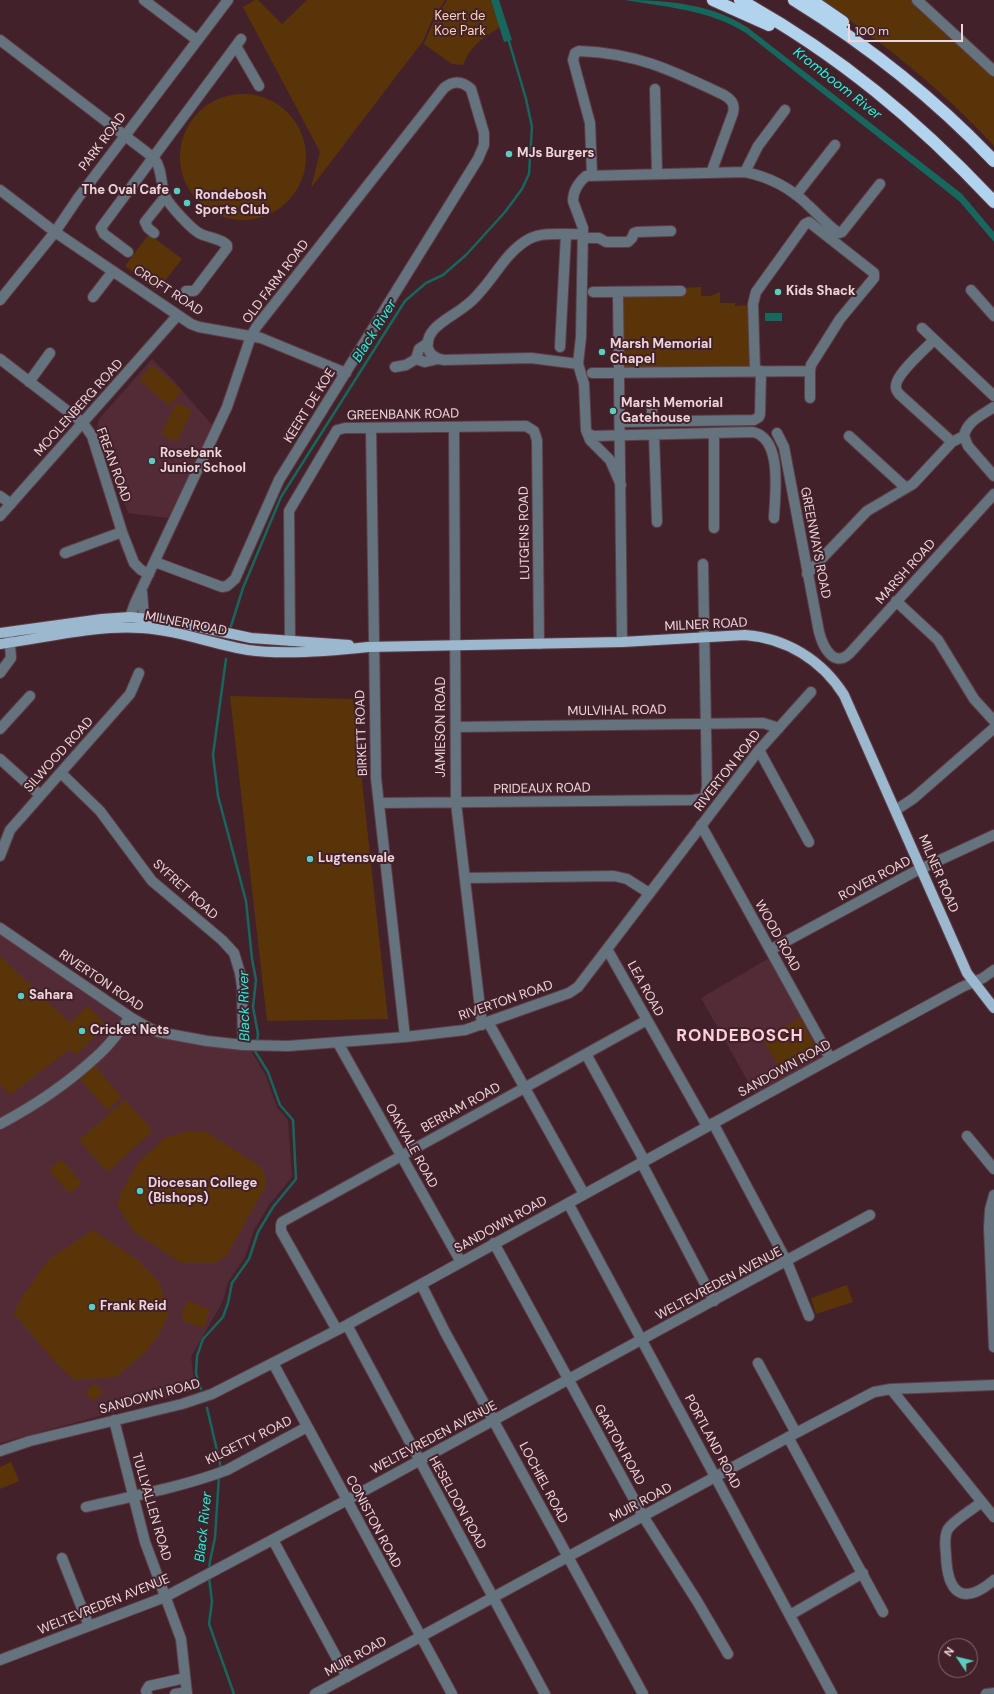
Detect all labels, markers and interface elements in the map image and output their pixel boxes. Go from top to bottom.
park label: Keert de Koe Park [434,9,486,40]
scale bar [850,16,965,42]
text: 100 m [855,23,889,39]
water label: Kromboom River [789,44,885,124]
street label: PARK ROAD [76,110,130,174]
place label: MJs Burgers [517,146,595,162]
marker: MJs Burgers [504,149,514,159]
place label: The Oval Cafe [81,183,169,199]
marker: The Oval Cafe [172,186,182,196]
place label: Rondebosh Sports Club [195,188,270,219]
marker: Rondebosh Sports Club [182,198,192,208]
street label: OLD FARM ROAD [239,237,313,327]
street label: CROFT ROAD [130,263,206,319]
place label: Kids Shack [786,284,855,300]
marker: Kids Shack [773,287,783,297]
water label: Black River [349,297,401,365]
place label: Marsh Memorial Chapel [610,337,712,368]
marker: Marsh Memorial Chapel [597,347,607,357]
street label: MOOLENBERG ROAD [31,356,127,460]
street label: KEERT DE KOE [281,366,339,446]
place label: Marsh Memorial Gatehouse [621,396,723,427]
street label: GREENBANK ROAD [347,406,459,424]
marker: Marsh Memorial Gatehouse [608,406,618,416]
street label: FREAN ROAD [92,426,134,504]
place label: Rosebank Junior School [160,446,246,477]
marker: Rosebank Junior School [147,456,157,466]
street label: LUTGENS ROAD [516,486,534,580]
street label: GREENWAYS ROAD [797,486,833,600]
street label: MARSH ROAD [873,536,939,608]
street label: MILNER ROAD [144,608,228,640]
street label: MILNER ROAD [664,615,748,635]
street label: JAMIESON ROAD [434,677,450,777]
street label: BIRKETT ROAD [353,690,371,776]
street label: MULVIHAL ROAD [567,702,667,720]
street label: SILWOOD ROAD [21,714,97,796]
street label: RIVERTON ROAD [692,727,764,815]
street label: PRIDEAUX ROAD [493,780,591,798]
street label: MILNER ROAD [915,833,961,915]
place label: Lugtensvale [318,851,395,867]
street label: ROVER ROAD [836,853,914,905]
marker: Lugtensvale [305,854,315,864]
street label: SYFRET ROAD [149,857,221,923]
street label: WOOD ROAD [751,897,803,975]
street label: RIVERTON ROAD [56,947,146,1015]
street label: LEA ROAD [623,959,667,1019]
water label: Black River [236,971,254,1041]
street label: RIVERTON ROAD [457,978,555,1024]
place label: Sahara [29,988,73,1004]
marker: Sahara [16,991,26,1001]
place label: Cricket Nets [90,1023,170,1039]
marker: Cricket Nets [77,1026,87,1036]
district label: RONDEBOSCH [676,1027,804,1047]
street label: SANDOWN ROAD [736,1037,834,1101]
street label: BERRAM ROAD [419,1080,503,1136]
street label: OAKVALE ROAD [381,1101,441,1191]
place label: Diocesan College (Bishops) [148,1176,257,1207]
marker: Diocesan College (Bishops) [135,1186,145,1196]
street label: SANDOWN ROAD [452,1193,550,1257]
street label: WELTEVREDEN AVENUE [653,1244,785,1324]
place label: Frank Reid [100,1299,166,1315]
marker: Frank Reid [87,1302,97,1312]
street label: SANDOWN ROAD [98,1376,202,1418]
street label: PORTLAND ROAD [681,1392,743,1492]
street label: WELTEVREDEN AVENUE [368,1398,500,1478]
street label: GARTON ROAD [590,1402,648,1488]
street label: KILGETTY ROAD [203,1413,295,1469]
street label: LOCHIEL ROAD [515,1440,571,1526]
street label: TULLYALLEN ROAD [128,1451,174,1563]
street label: HESELDON ROAD [425,1454,489,1552]
street label: CONISTON ROAD [342,1473,404,1571]
street label: MUIR ROAD [607,1480,675,1526]
water label: Black River [192,1491,216,1563]
street label: WELTEVREDEN AVENUE [36,1571,172,1639]
street label: MUIR ROAD [322,1634,390,1680]
north arrow [938,1638,978,1678]
text: N [941,1644,957,1659]

